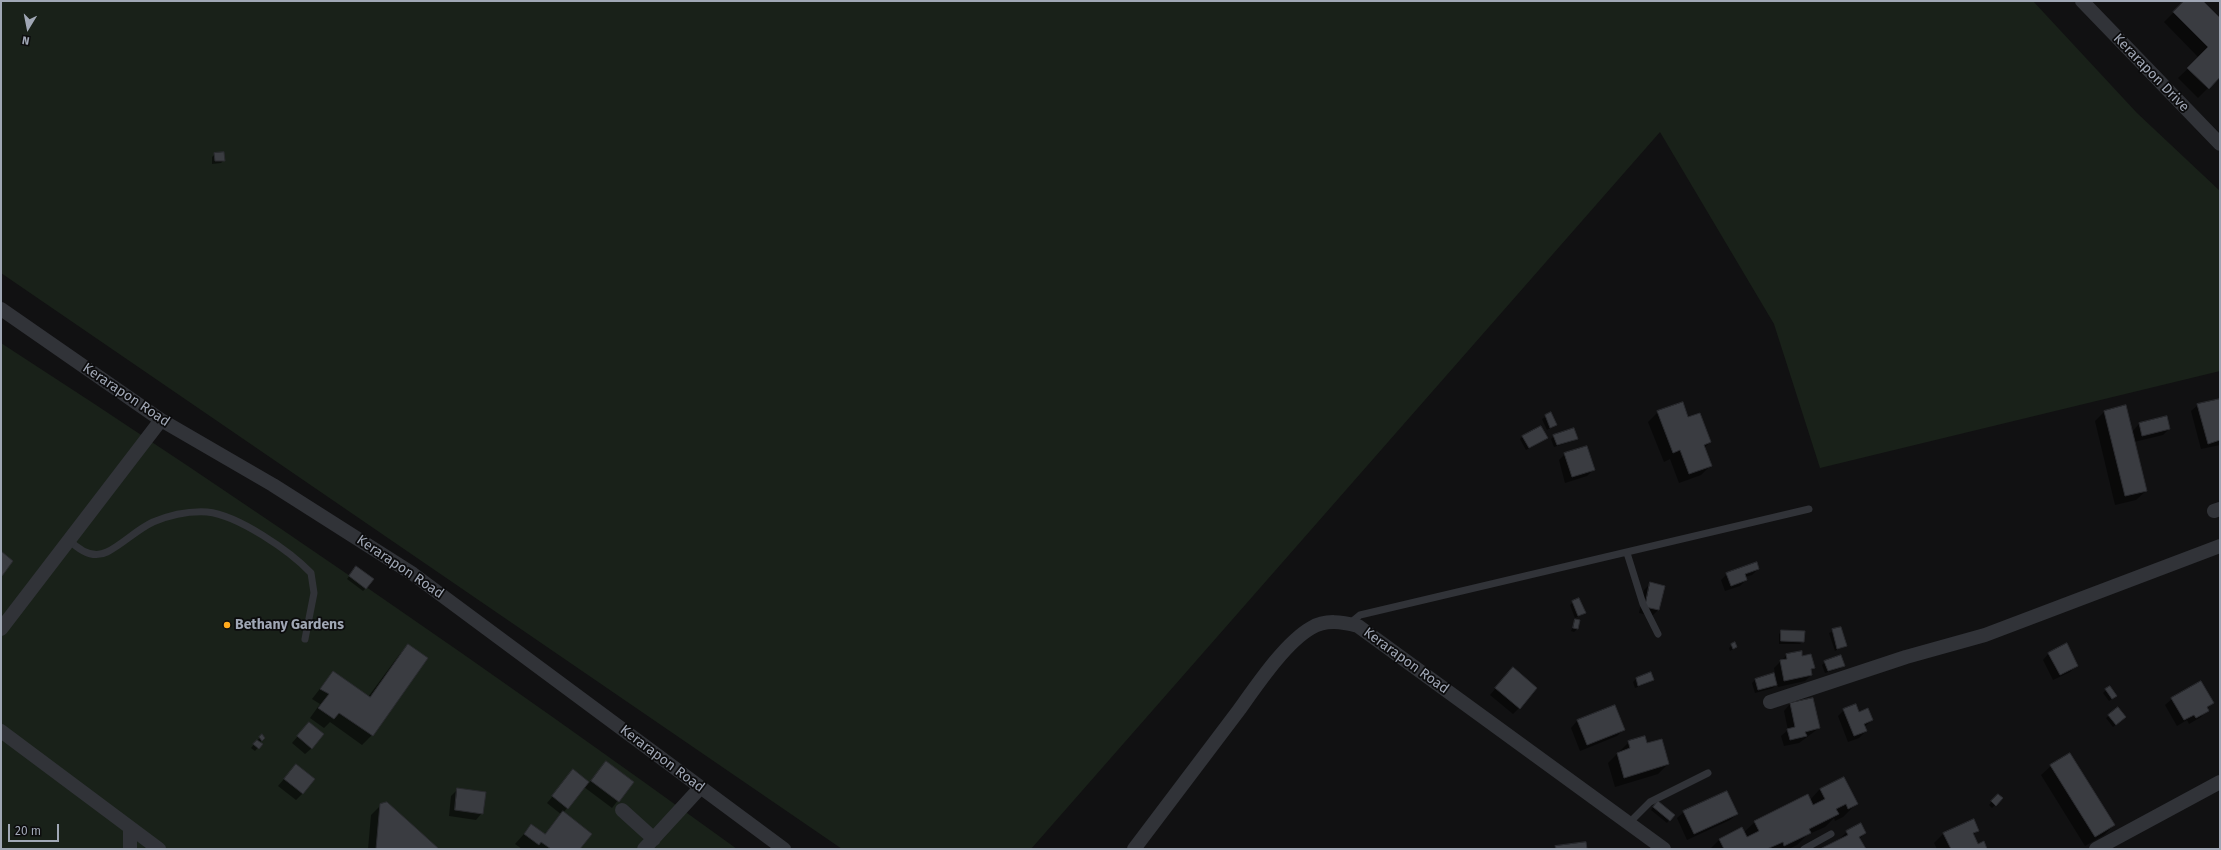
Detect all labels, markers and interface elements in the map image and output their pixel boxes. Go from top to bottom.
north arrow [8,8,48,48]
street label: Kerarapon Drive [2110,30,2192,116]
text: N [21,33,31,47]
street label: Kerarapon Road [79,360,173,430]
street label: Kerarapon Road [353,532,447,602]
place label: Bethany Gardens [235,617,344,633]
marker: Bethany Gardens [222,620,232,630]
street label: Kerarapon Road [1360,624,1452,698]
street label: Kerarapon Road [616,722,708,796]
scale bar [10,816,61,842]
text: 20 m [15,824,41,838]

